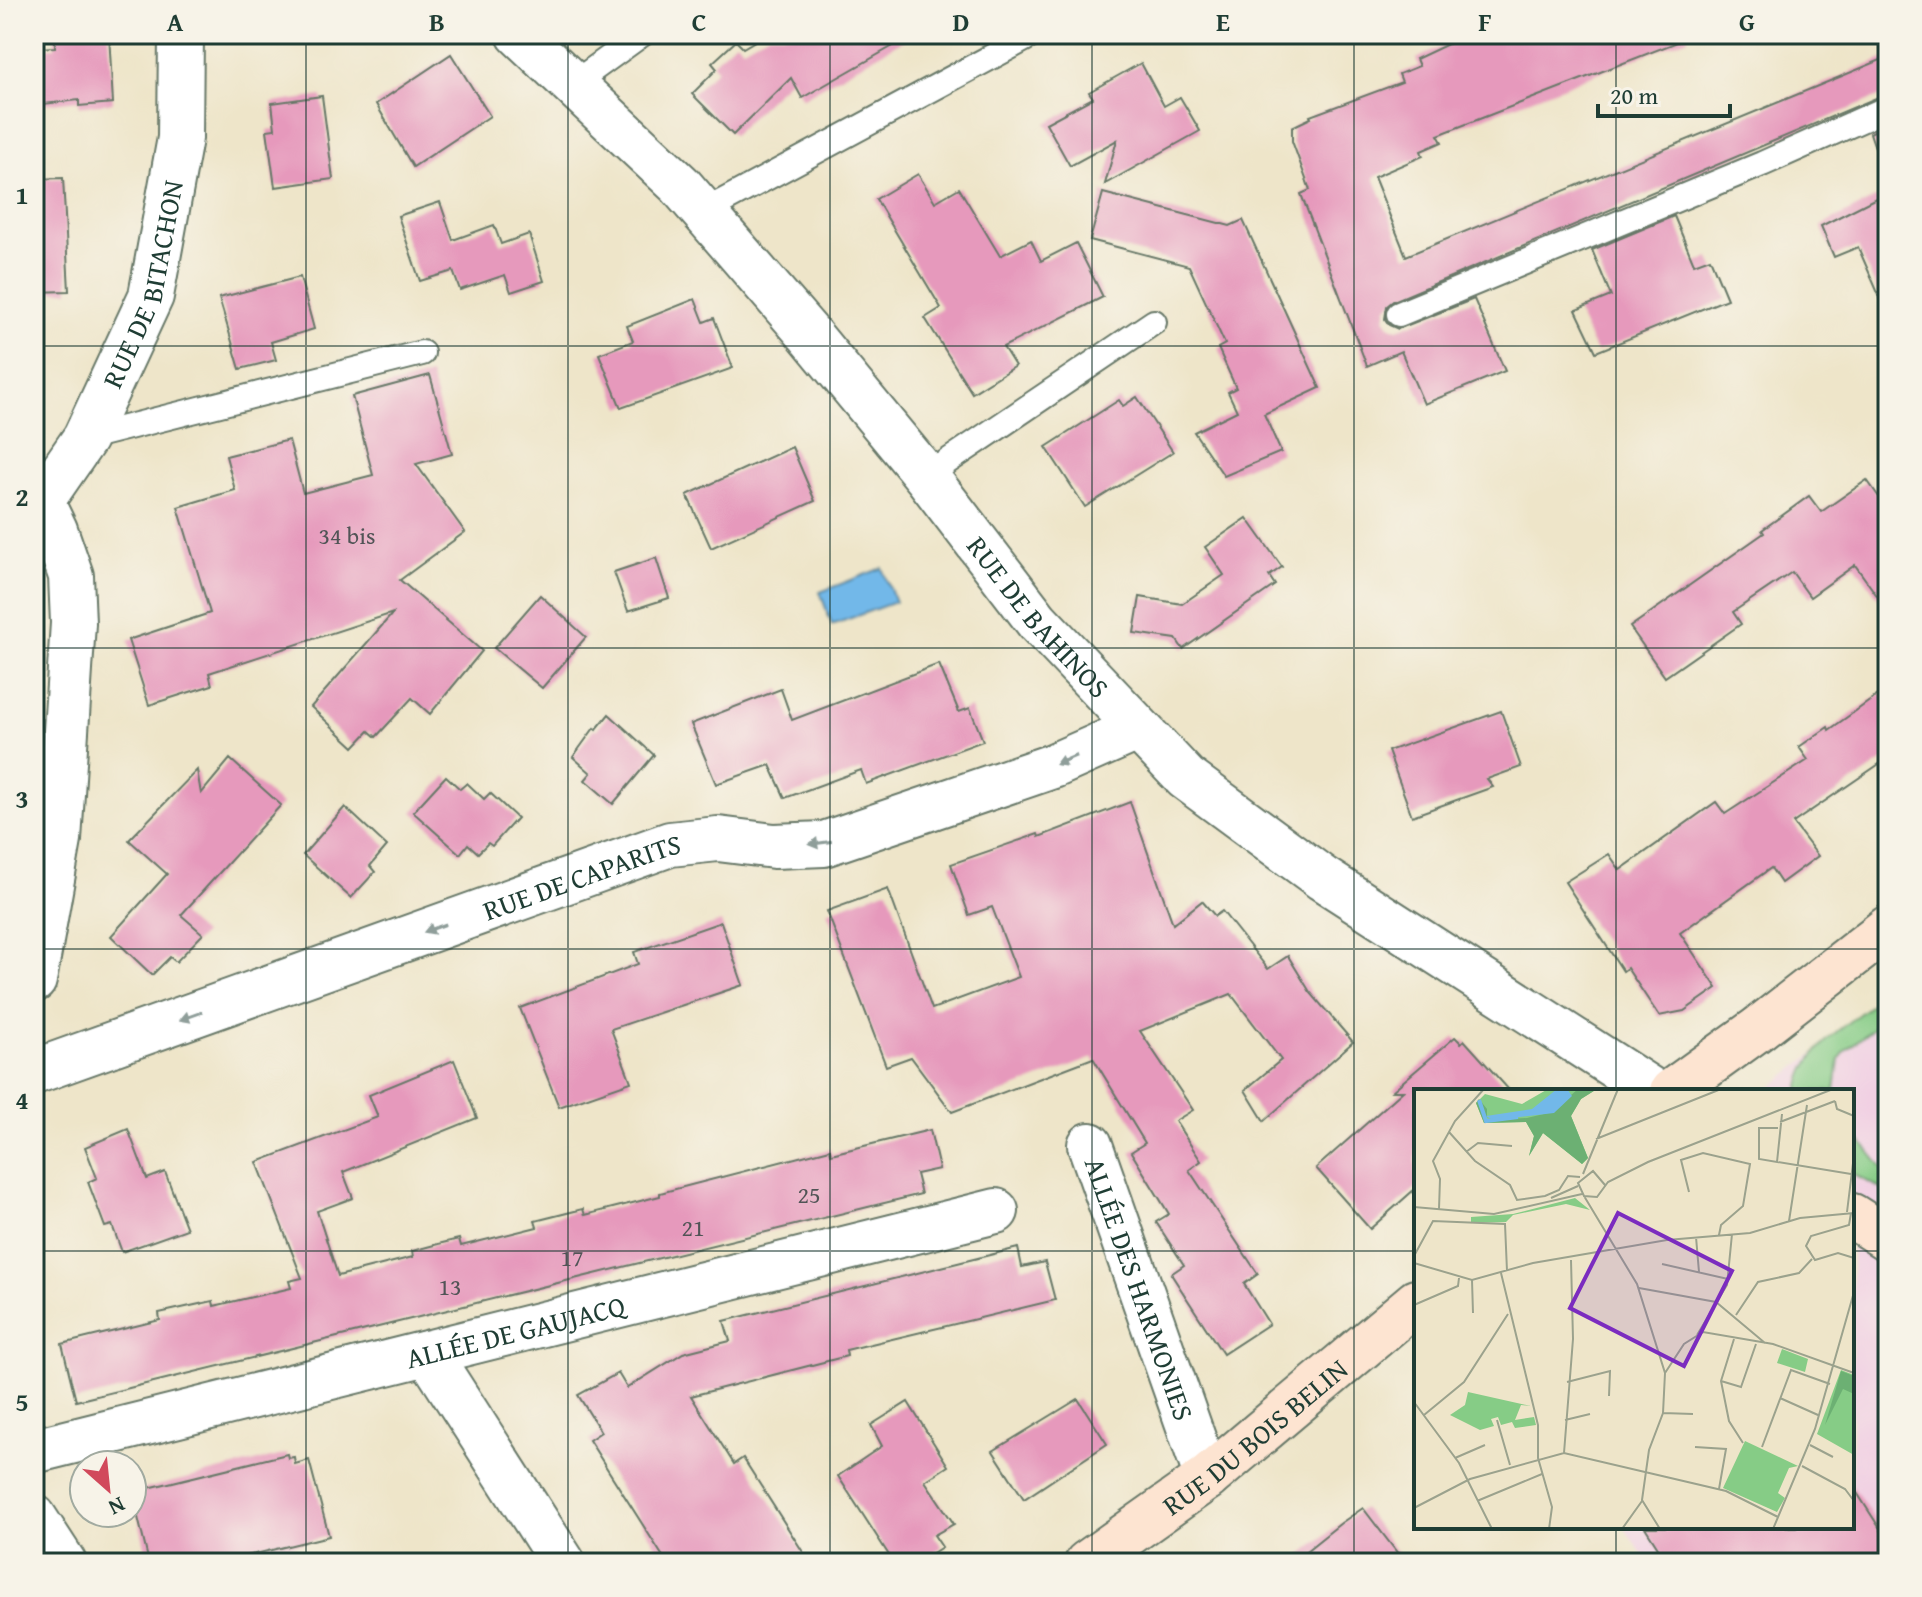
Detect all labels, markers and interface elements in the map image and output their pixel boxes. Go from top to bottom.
text: A [167,2,184,41]
text: B [429,2,445,41]
text: C [692,2,706,41]
text: D [953,2,969,41]
text: E [1216,2,1230,41]
text: F [1478,2,1492,41]
text: G [1739,2,1755,41]
scale bar [1598,68,1730,118]
text: 20 m [1610,78,1658,113]
text: 1 [15,175,29,214]
street label: RUE DE BITACHON [91,176,192,394]
text: 2 [15,477,29,516]
house number: 34 bis [318,518,376,553]
street label: RUE DE BAHINOS [958,527,1120,706]
one-way arrow [1054,754,1078,767]
text: 3 [15,779,29,818]
street label: RUE DE CAPARITS [477,823,683,930]
one-way arrow [807,837,832,850]
one-way arrow [423,922,447,934]
one-way arrow [179,1011,203,1023]
text: 4 [15,1080,29,1119]
inset map [1414,1089,1854,1529]
street label: ALLÉE DES HARMONIES [1075,1151,1206,1426]
house number: 25 [797,1177,821,1212]
house number: 21 [681,1210,705,1245]
house number: 17 [560,1240,584,1275]
house number: 13 [438,1269,462,1304]
street label: ALLÉE DE GAUJACQ [401,1283,631,1378]
street label: RUE DU BOIS BELIN [1153,1348,1356,1524]
text: 5 [15,1382,29,1421]
north arrow [68,1449,148,1529]
text: N [103,1489,131,1525]

